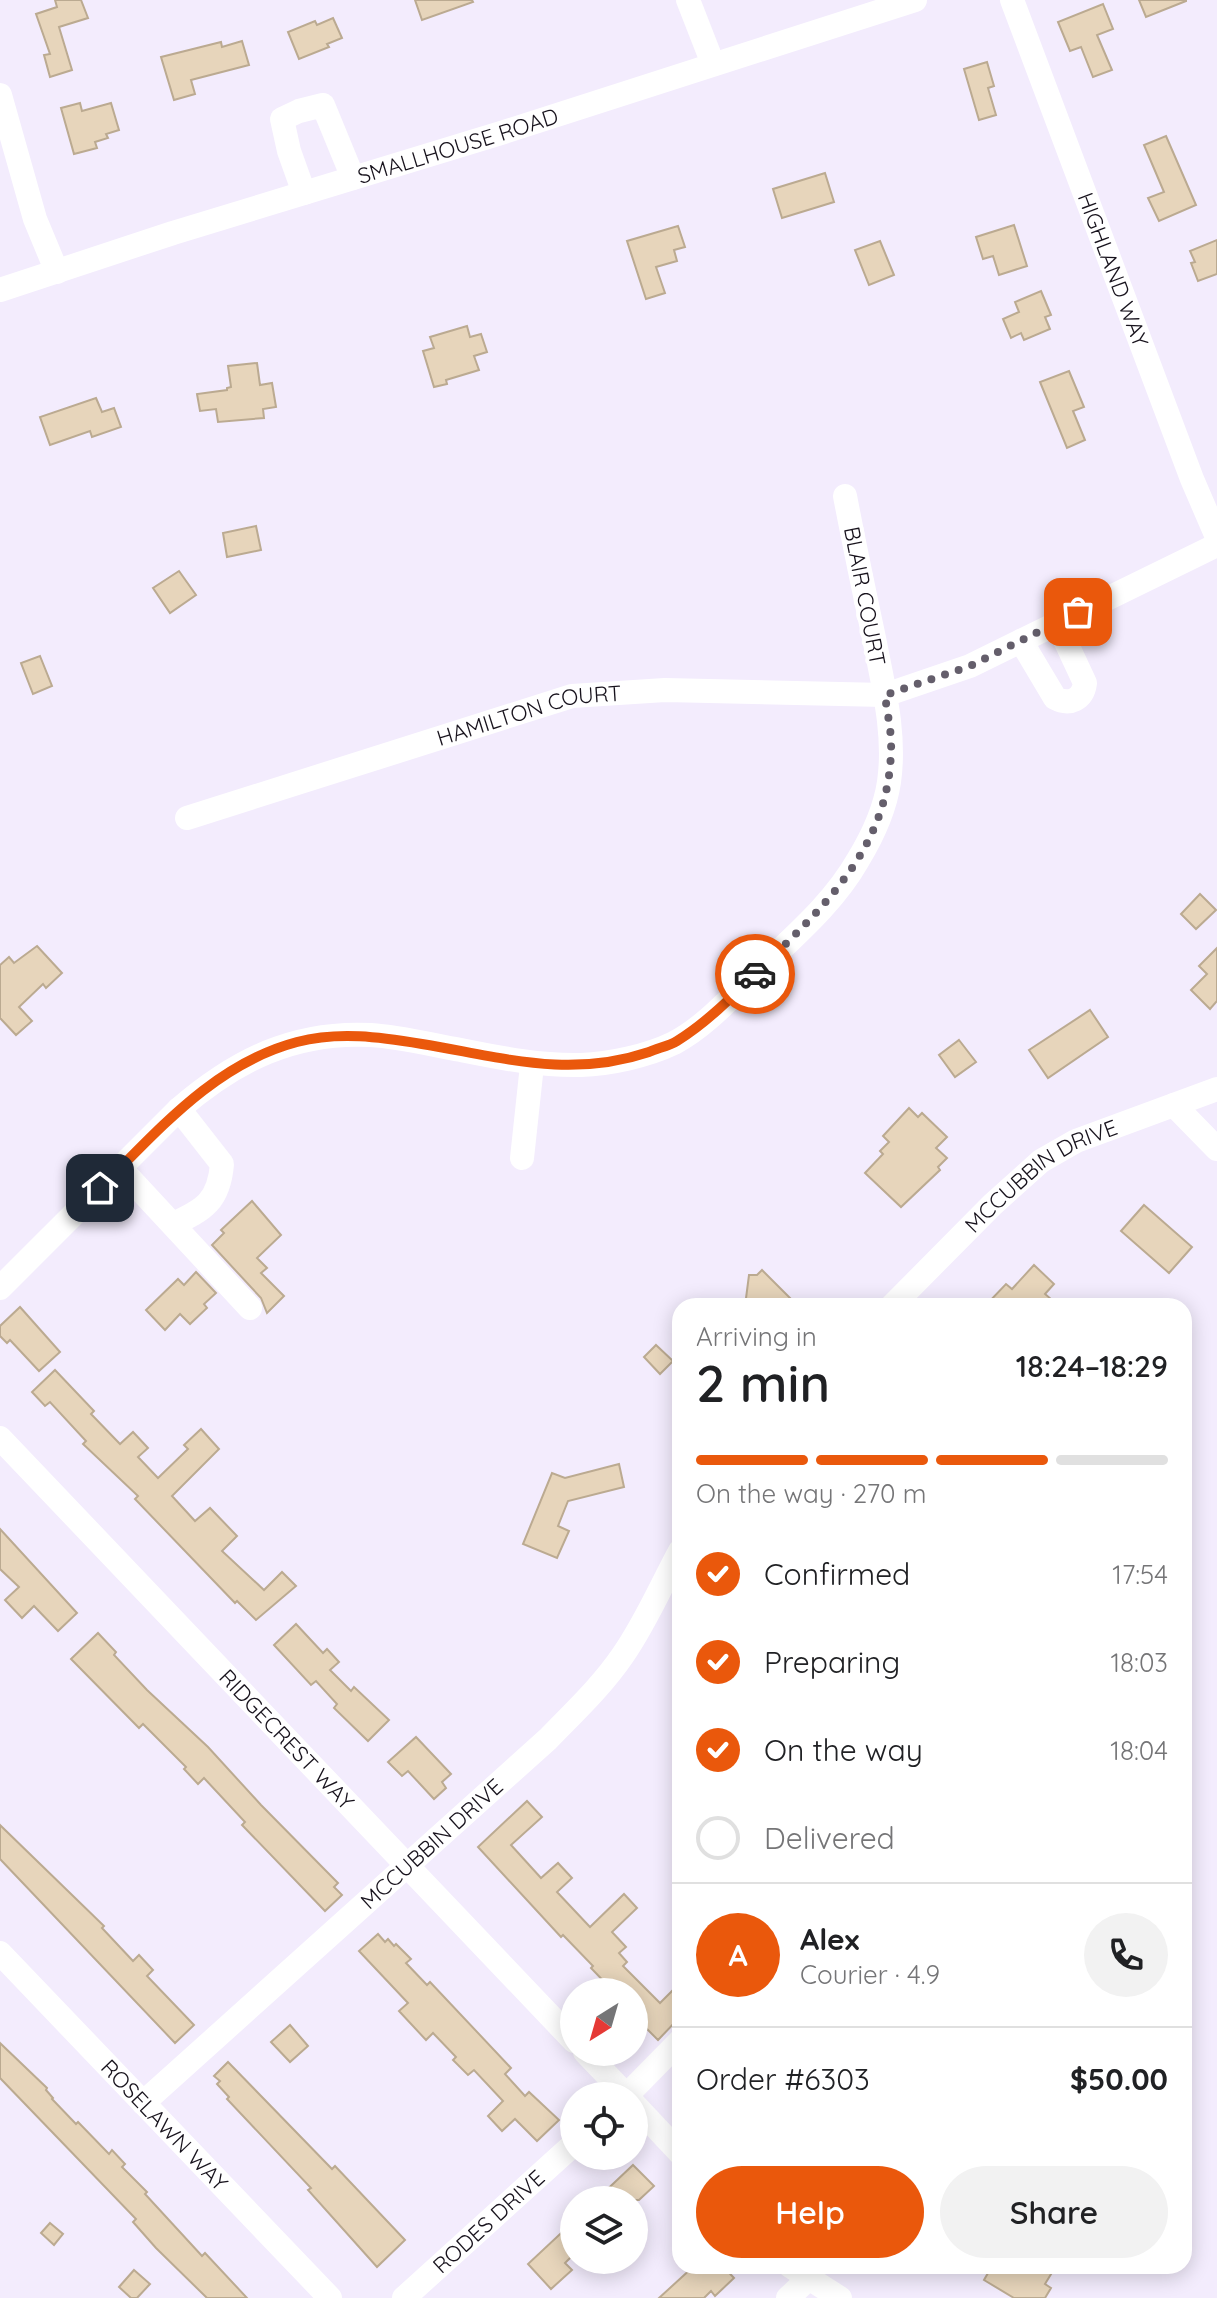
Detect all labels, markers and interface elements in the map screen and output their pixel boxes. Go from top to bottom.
street label: SMALLHOUSE ROAD [354,102,562,190]
street label: HIGHLAND WAY [1072,189,1155,351]
street label: BLAIR COURT [838,524,892,668]
pin [1044,578,1112,646]
icon: bag [1056,590,1100,634]
street label: HAMILTON COURT [433,679,622,752]
courier [715,934,795,1014]
icon: car [733,952,777,996]
street label: MCCUBBIN DRIVE [959,1113,1121,1238]
pin [66,1154,134,1222]
icon: home [78,1166,122,1210]
text: Arriving in [696,1320,817,1353]
text: 18:24–18:29 [1016,1347,1168,1385]
text: 2 min [696,1350,830,1415]
text: On the way · 270 m [696,1477,926,1510]
icon: check [696,1552,740,1596]
text: Confirmed [764,1555,910,1593]
text: 17:54 [1112,1558,1168,1591]
icon: check [696,1640,740,1684]
text: Preparing [764,1643,900,1681]
text: 18:03 [1110,1646,1168,1679]
street label: RIDGECREST WAY [213,1663,360,1815]
icon: check [696,1728,740,1772]
text: On the way [764,1731,923,1769]
text: 18:04 [1110,1734,1168,1767]
street label: MCCUBBIN DRIVE [355,1772,509,1915]
text: Delivered [764,1819,895,1857]
button: phone [1084,1913,1168,1997]
text: Alex [800,1920,859,1958]
text: A [728,1936,748,1974]
text: Courier · 4.9 [800,1958,940,1991]
north arrow [560,1978,648,2066]
map controls [560,1978,648,2274]
street label: ROSELAWN WAY [95,2053,234,2197]
text: Order #6303 [696,2060,870,2098]
text: $50.00 [1070,2060,1168,2098]
button: locate [560,2082,648,2170]
street label: RODES DRIVE [427,2164,550,2279]
button: Help [696,2166,924,2258]
button: Share [940,2166,1168,2258]
button: layers [560,2186,648,2274]

